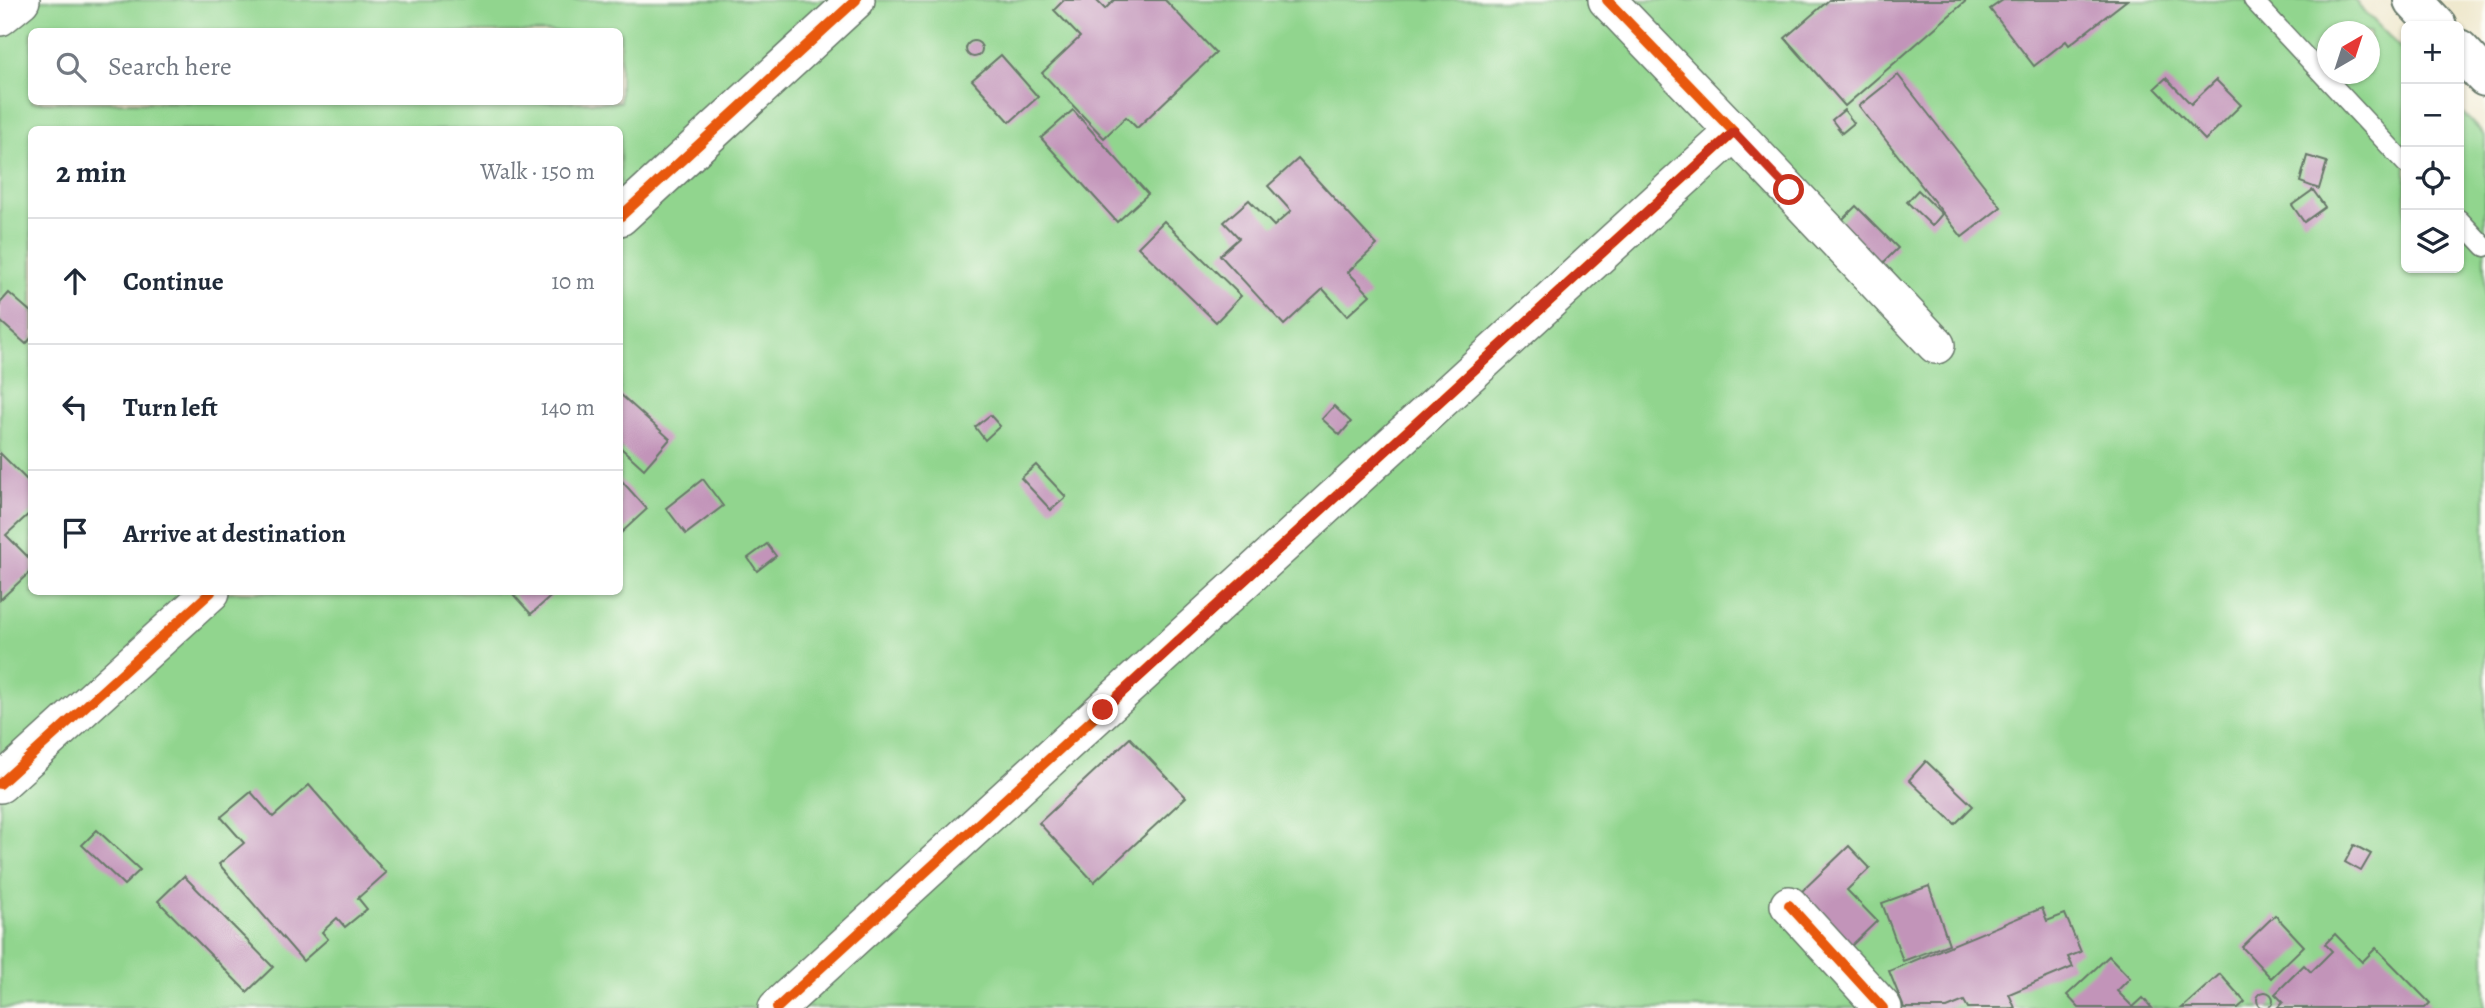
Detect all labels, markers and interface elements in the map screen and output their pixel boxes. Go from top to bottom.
north arrow [2317,21,2380,84]
map controls [2401,21,2464,273]
button: + [2401,21,2464,84]
search box [28,28,623,105]
icon: search [52,48,90,86]
text: Search here [108,49,232,84]
button: − [2401,84,2464,147]
button: locate [2401,147,2464,210]
text: 2 min [56,152,126,192]
text: Walk · 150 m [480,156,595,187]
route start [1773,174,1804,205]
button: layers [2401,210,2464,273]
icon: ahead [56,262,94,300]
text: Continue [123,264,224,299]
text: 10 m [551,266,595,297]
icon: left [56,388,94,426]
text: Turn left [123,390,218,425]
text: 140 m [541,392,595,423]
icon: arrive [56,514,94,552]
text: Arrive at destination [123,516,346,551]
route end [1087,694,1118,725]

